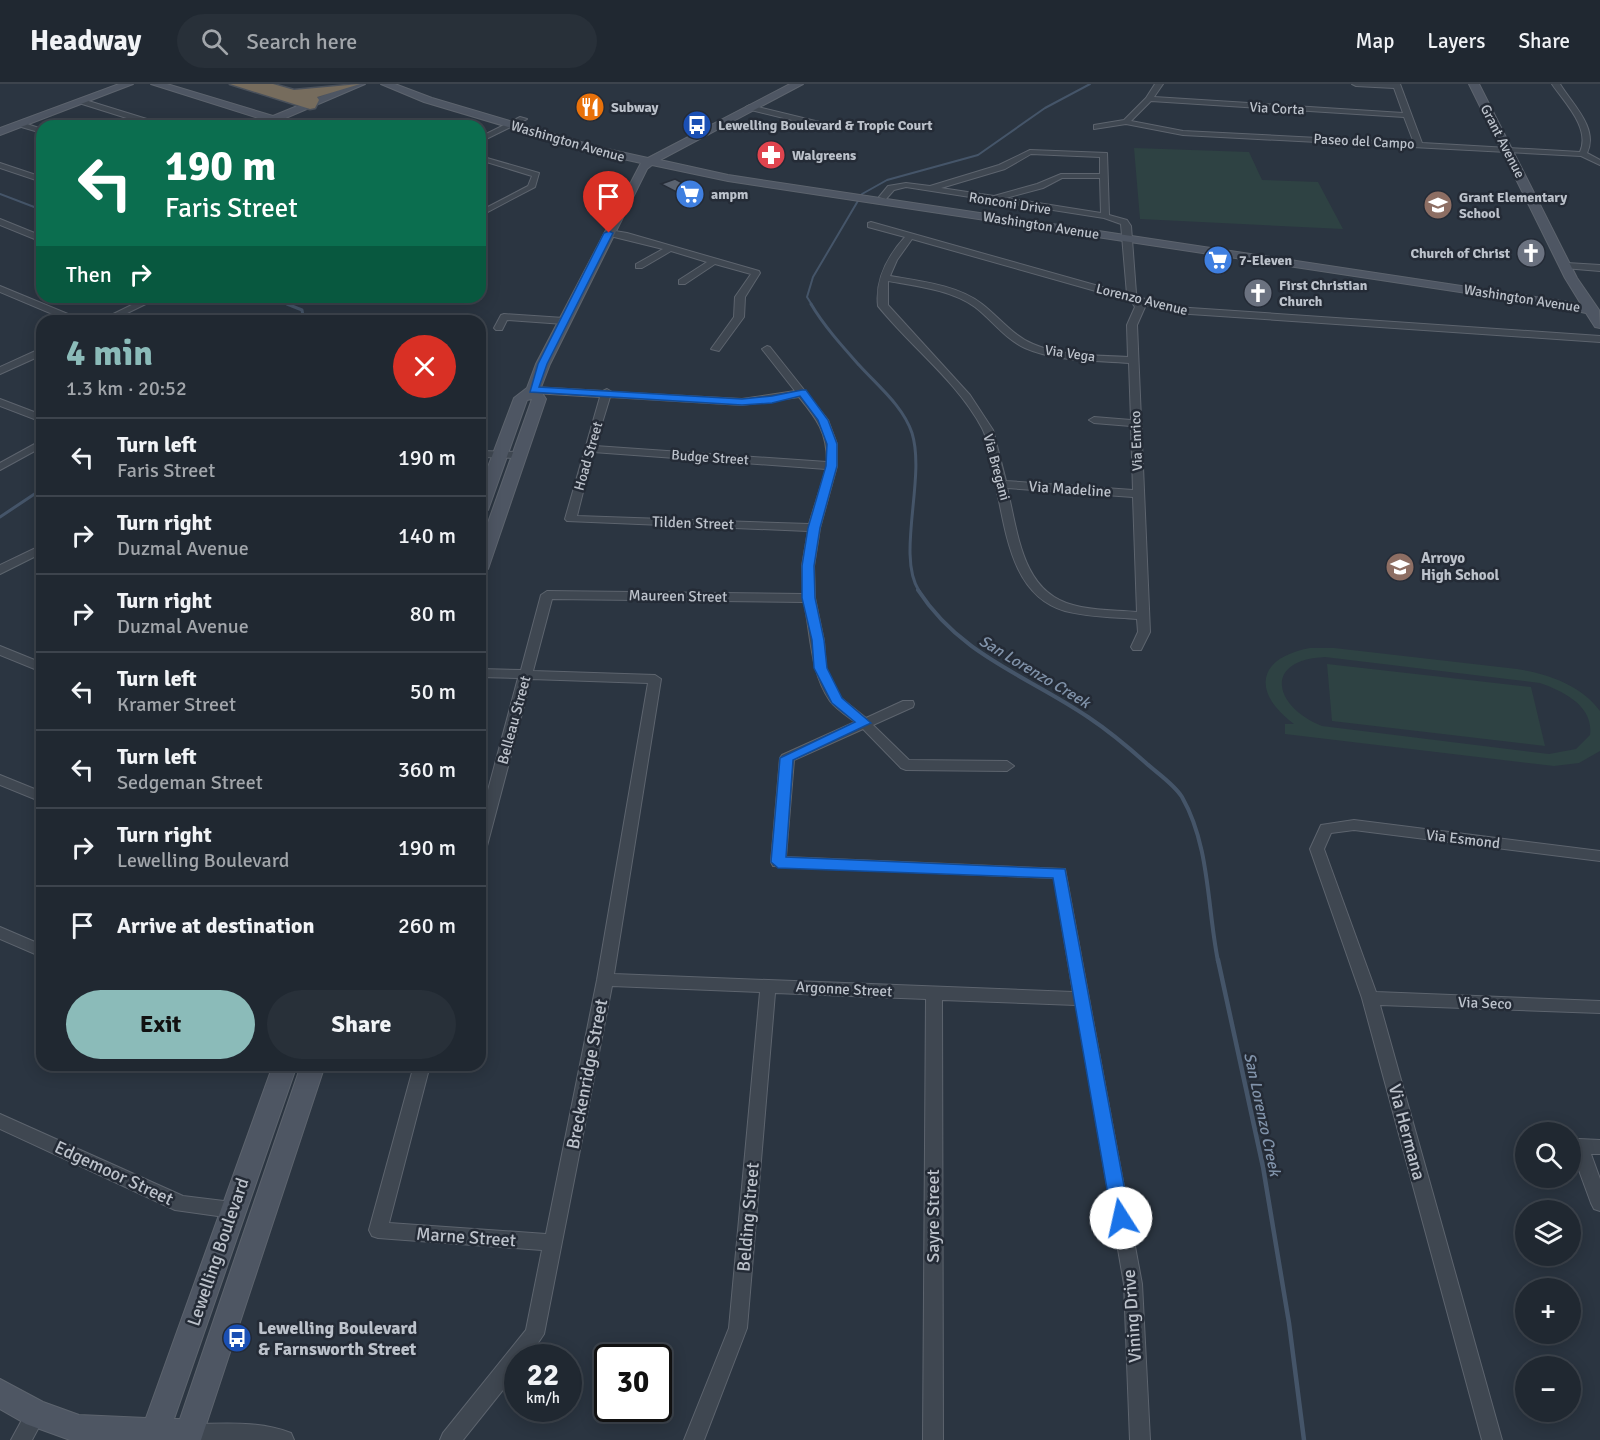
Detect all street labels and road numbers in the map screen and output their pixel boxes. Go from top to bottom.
street label: Via Corta [1249,99,1305,118]
street label: Grant Avenue [1477,101,1528,181]
street label: Washington Avenue [509,117,627,166]
street label: Paseo del Campo [1313,130,1415,153]
street label: Ronconi Drive [968,189,1052,218]
street label: Washington Avenue [982,208,1100,243]
street label: Lorenzo Avenue [1094,280,1190,319]
street label: Washington Avenue [1463,281,1581,316]
street label: Via Vega [1044,342,1096,365]
street label: Via Enrico [1127,410,1146,472]
street label: Hoad Street [571,420,606,492]
street label: Via Bregani [979,432,1014,502]
street label: Budge Street [671,446,749,469]
street label: Via Madeline [1028,477,1112,501]
street label: Tilden Street [652,513,734,533]
street label: Maureen Street [628,586,728,606]
street label: Belleau Street [494,674,534,766]
street label: Via Esmond [1425,826,1501,852]
street label: Argonne Street [795,977,893,1001]
street label: Via Seco [1458,993,1513,1013]
street label: Breckenridge Street [562,997,612,1151]
street label: Via Hermana [1384,1082,1430,1182]
street label: Edgemoor Street [51,1136,177,1210]
street label: Belding Street [732,1161,764,1273]
street label: Sayre Street [922,1169,944,1263]
street label: Lewelling Boulevard [182,1175,254,1329]
street label: Marne Street [415,1223,517,1251]
street label: Vining Drive [1118,1269,1146,1363]

